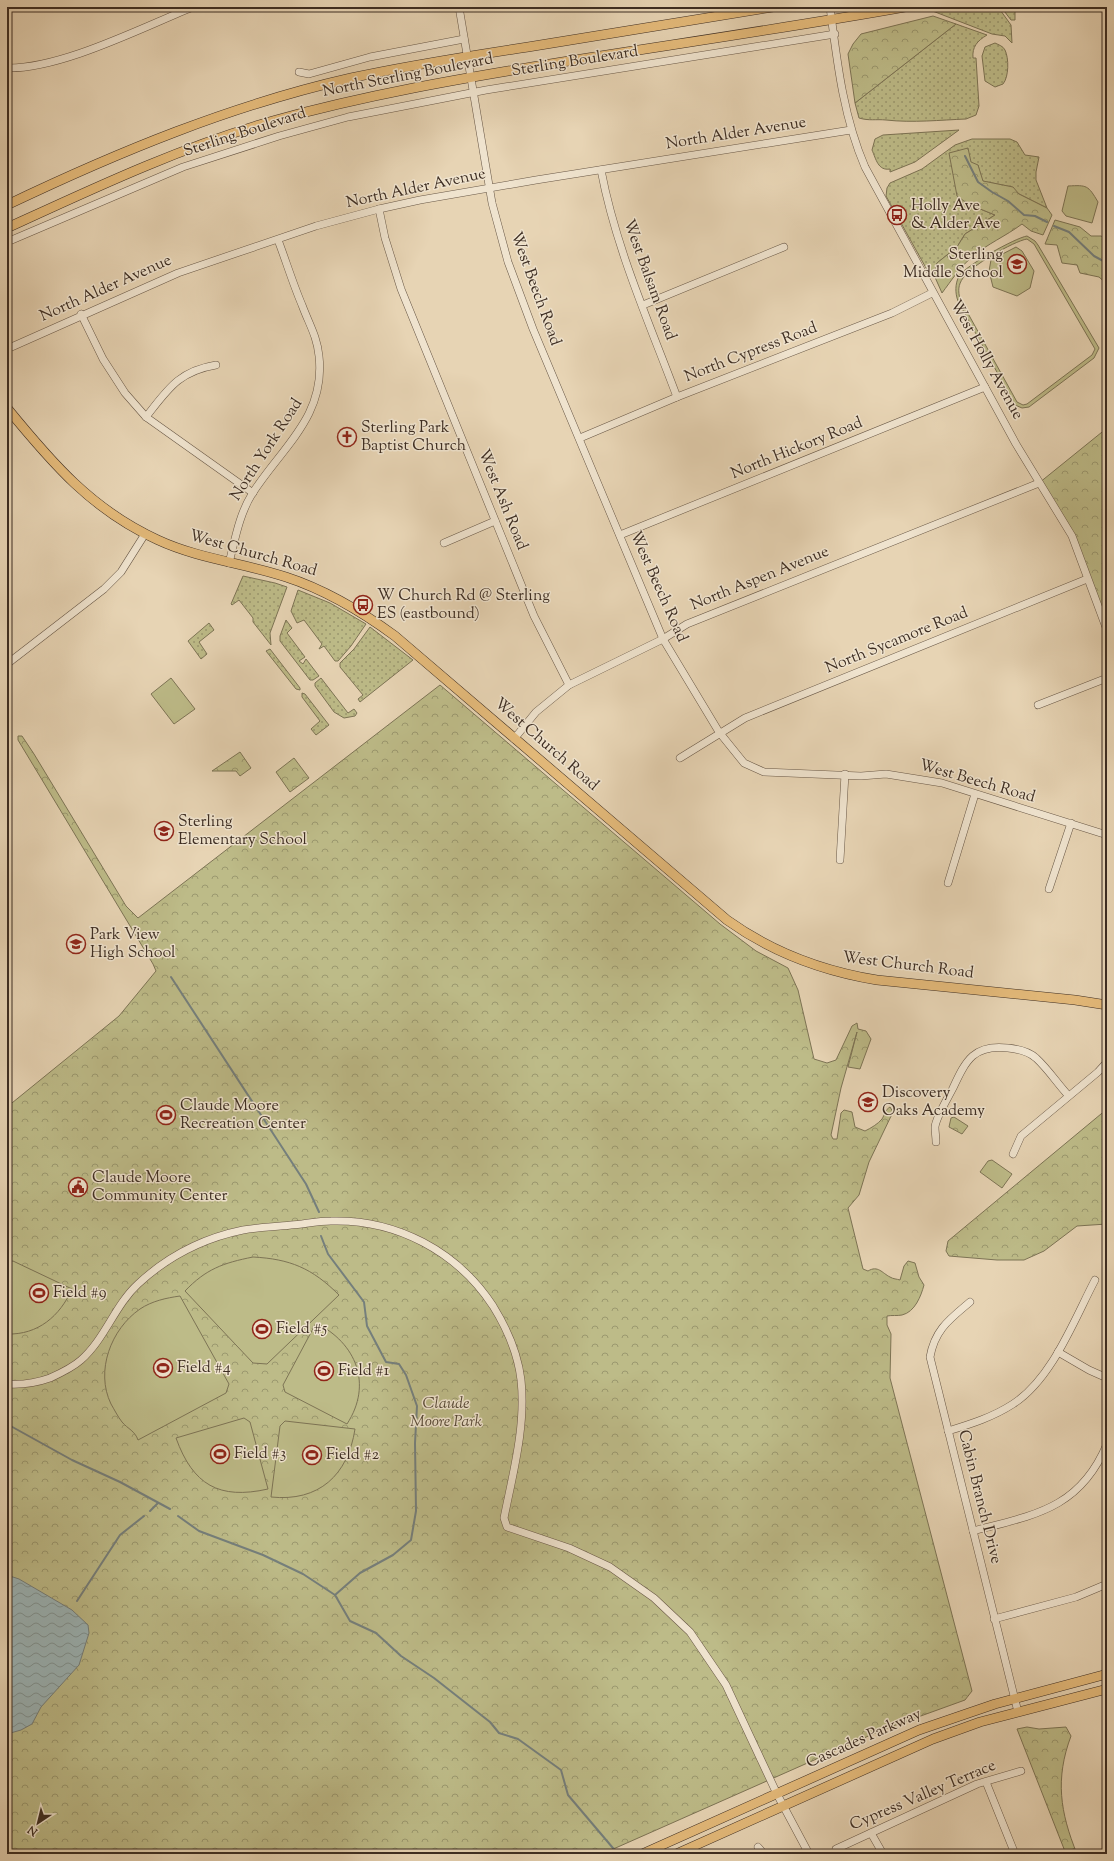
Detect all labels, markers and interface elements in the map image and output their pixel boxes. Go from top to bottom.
street label: Sterling Boulevard [510,41,640,83]
street label: North Sterling Boulevard [321,48,495,104]
street label: Sterling Boulevard [181,102,309,164]
street label: North Alder Avenue [664,112,808,156]
street label: North Alder Avenue [344,163,488,215]
place label: Holly Ave & Alder Ave [911,195,1000,236]
bus stop icon: Holly Ave & Alder Ave [886,204,908,226]
street label: West Balsam Road [616,216,682,344]
street label: West Beech Road [504,229,566,349]
place label: Sterling Middle School [903,244,1004,285]
street label: North Alder Avenue [36,250,176,328]
school or university icon: Sterling Middle School [1006,253,1028,275]
street label: West Holly Avenue [944,296,1028,424]
street label: North Cypress Road [681,317,821,389]
street label: North York Road [225,394,309,506]
street label: North Hickory Road [728,412,866,486]
place label: Sterling Park Baptist Church [361,417,467,458]
church icon: Sterling Park Baptist Church [336,426,358,448]
street label: West Ash Road [471,446,533,554]
street label: West Church Road [186,525,320,583]
street label: West Beech Road [623,528,693,646]
street label: North Aspen Avenue [687,541,833,617]
place label: W Church Rd @ Sterling ES (eastbound) [377,585,550,626]
bus stop icon: W Church Rd @ Sterling ES (eastbound) [352,594,374,616]
street label: North Sycamore Road [822,602,972,680]
street label: West Church Road [489,693,603,797]
street label: West Beech Road [916,754,1038,810]
place label: Sterling Elementary School [178,811,308,852]
school or university icon: Sterling Elementary School [153,820,175,842]
place label: Park View High School [90,924,176,965]
school or university icon: Park View High School [65,933,87,955]
street label: West Church Road [841,947,975,985]
place label: Discovery Oaks Academy [882,1082,985,1123]
school or university icon: Discovery Oaks Academy [857,1091,879,1113]
place label: Claude Moore Recreation Center [180,1095,306,1136]
sports icon: Claude Moore Recreation Center [155,1104,177,1126]
place label: Claude Moore Community Center [92,1167,228,1208]
public building icon: Claude Moore Community Center [67,1176,89,1198]
sports icon: Field #9 [28,1282,50,1304]
place label: Field #9 [53,1282,107,1305]
sports icon: Field #5 [251,1318,273,1340]
place label: Field #5 [276,1318,328,1341]
sports icon: Field #4 [152,1357,174,1379]
place label: Field #4 [177,1357,231,1380]
sports icon: Field #1 [313,1360,335,1382]
place label: Field #1 [338,1360,390,1383]
park label: Claude Moore Park [410,1393,482,1434]
street label: Cabin Branch Drive [951,1428,1007,1566]
sports icon: Field #3 [209,1443,231,1465]
place label: Field #3 [234,1443,286,1466]
sports icon: Field #2 [301,1444,323,1466]
place label: Field #2 [326,1444,380,1467]
street label: Cascades Parkway [803,1703,925,1775]
street label: Cypress Valley Terrace [846,1755,1000,1837]
north arrow [18,1803,58,1843]
text: N [24,1821,42,1840]

